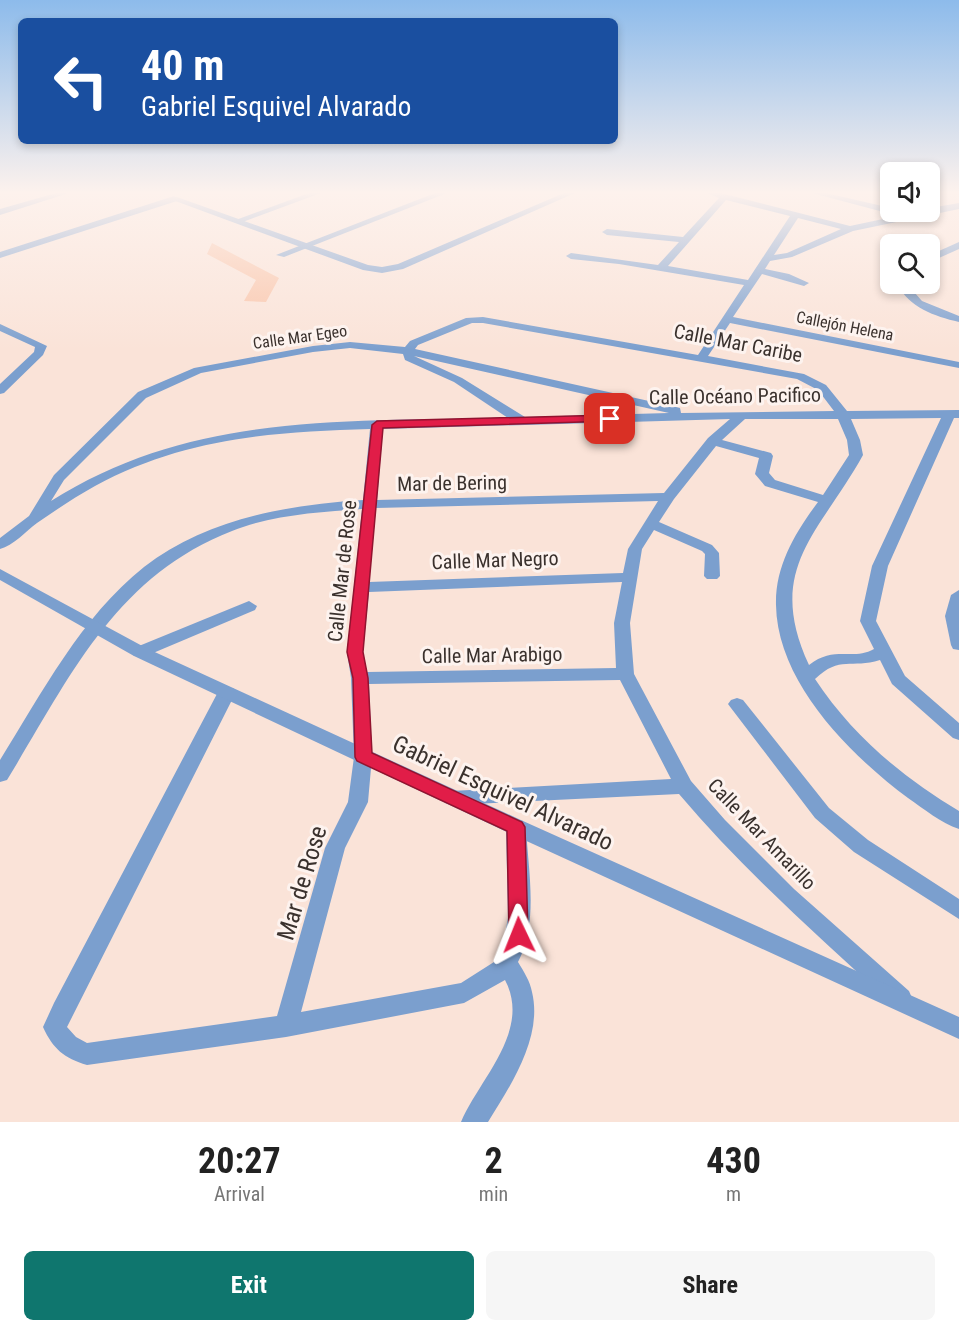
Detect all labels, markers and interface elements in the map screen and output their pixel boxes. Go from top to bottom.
text: 40 m [141,41,224,90]
icon: left [42,42,120,120]
text: Gabriel Esquivel Alvarado [141,91,411,123]
map controls [880,162,940,294]
button: sound [880,162,940,222]
button: search [880,234,940,294]
street label: Callejón Helena [795,307,895,345]
street label: Calle Mar Caribe [672,319,804,367]
street label: Calle Mar Egeo [252,321,348,353]
street label: Calle Océano Pacifico [649,383,821,409]
pin [584,393,635,444]
icon: arrive [593,402,626,435]
street label: Mar de Bering [397,470,507,496]
street label: Calle Mar de Rose [323,499,361,643]
street label: Calle Mar Negro [431,546,559,574]
street label: Calle Mar Arabigo [421,642,563,668]
street label: Gabriel Esquivel Alvarado [388,730,618,856]
street label: Calle Mar Amarillo [703,773,821,895]
street label: Mar de Rose [271,822,333,944]
position arrow [487,903,551,967]
text: 20:27 [198,1140,281,1182]
text: 2 [484,1140,503,1182]
text: 430 [706,1140,761,1182]
text: Arrival [214,1182,265,1206]
text: min [479,1182,508,1206]
text: m [726,1182,741,1206]
button: Exit [24,1251,474,1320]
button: Share [486,1251,935,1320]

